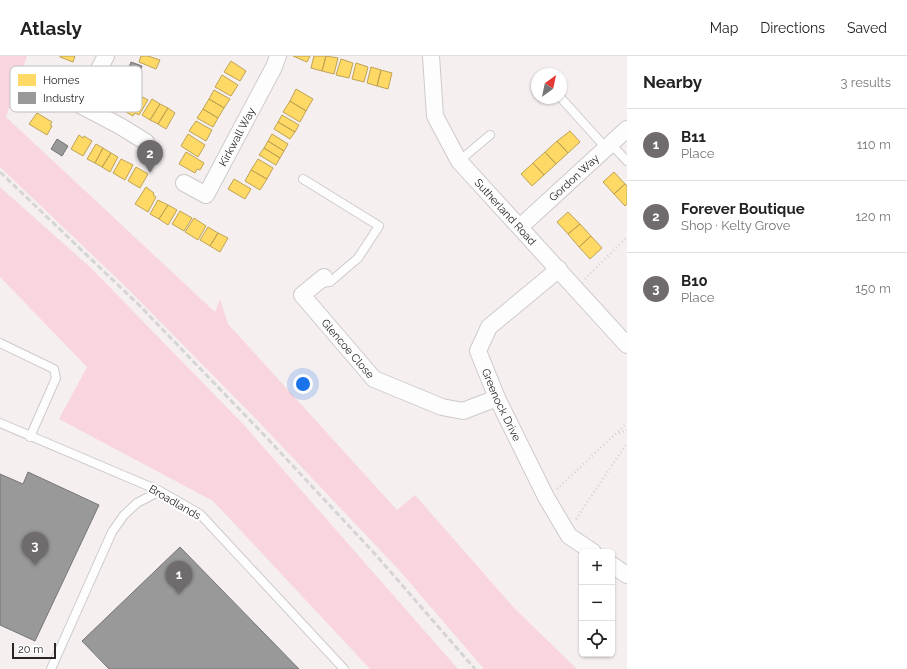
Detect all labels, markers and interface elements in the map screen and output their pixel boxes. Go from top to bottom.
text: Atlasly [20,17,82,39]
text: Map [710,20,738,36]
text: Directions [760,20,825,36]
text: Saved [847,20,887,36]
legend [10,66,142,112]
north arrow [531,68,567,104]
text: Nearby [643,72,702,92]
text: Homes [43,74,79,87]
text: 3 results [841,75,891,90]
text: Industry [43,92,84,105]
street label: Kirkwall Way [216,105,258,169]
text: B11 [681,128,706,146]
text: 1 [653,137,659,152]
text: 110 m [857,137,891,152]
pin: 2 [137,140,163,173]
text: Place [681,146,714,161]
street label: Gordon Way [546,152,602,204]
street label: Sutherland Road [472,176,539,248]
text: Forever Boutique [681,200,805,218]
text: 2 [652,209,660,224]
text: 120 m [855,209,891,224]
text: Shop · Kelty Grove [681,218,790,233]
text: B10 [681,272,708,290]
text: 3 [652,281,660,296]
text: 150 m [855,281,891,296]
text: Place [681,290,714,305]
street label: Glencoe Close [318,316,377,382]
street label: Greenock Drive [479,367,524,444]
your location [293,374,313,394]
street label: Broadlands [146,482,203,523]
pin: 3 [22,532,48,565]
map controls [579,549,615,657]
button: + [579,549,615,585]
pin: 1 [166,561,192,594]
button: − [579,585,615,621]
button: locate [579,621,615,657]
scale bar [12,641,56,660]
text: 20 m [18,643,43,656]

